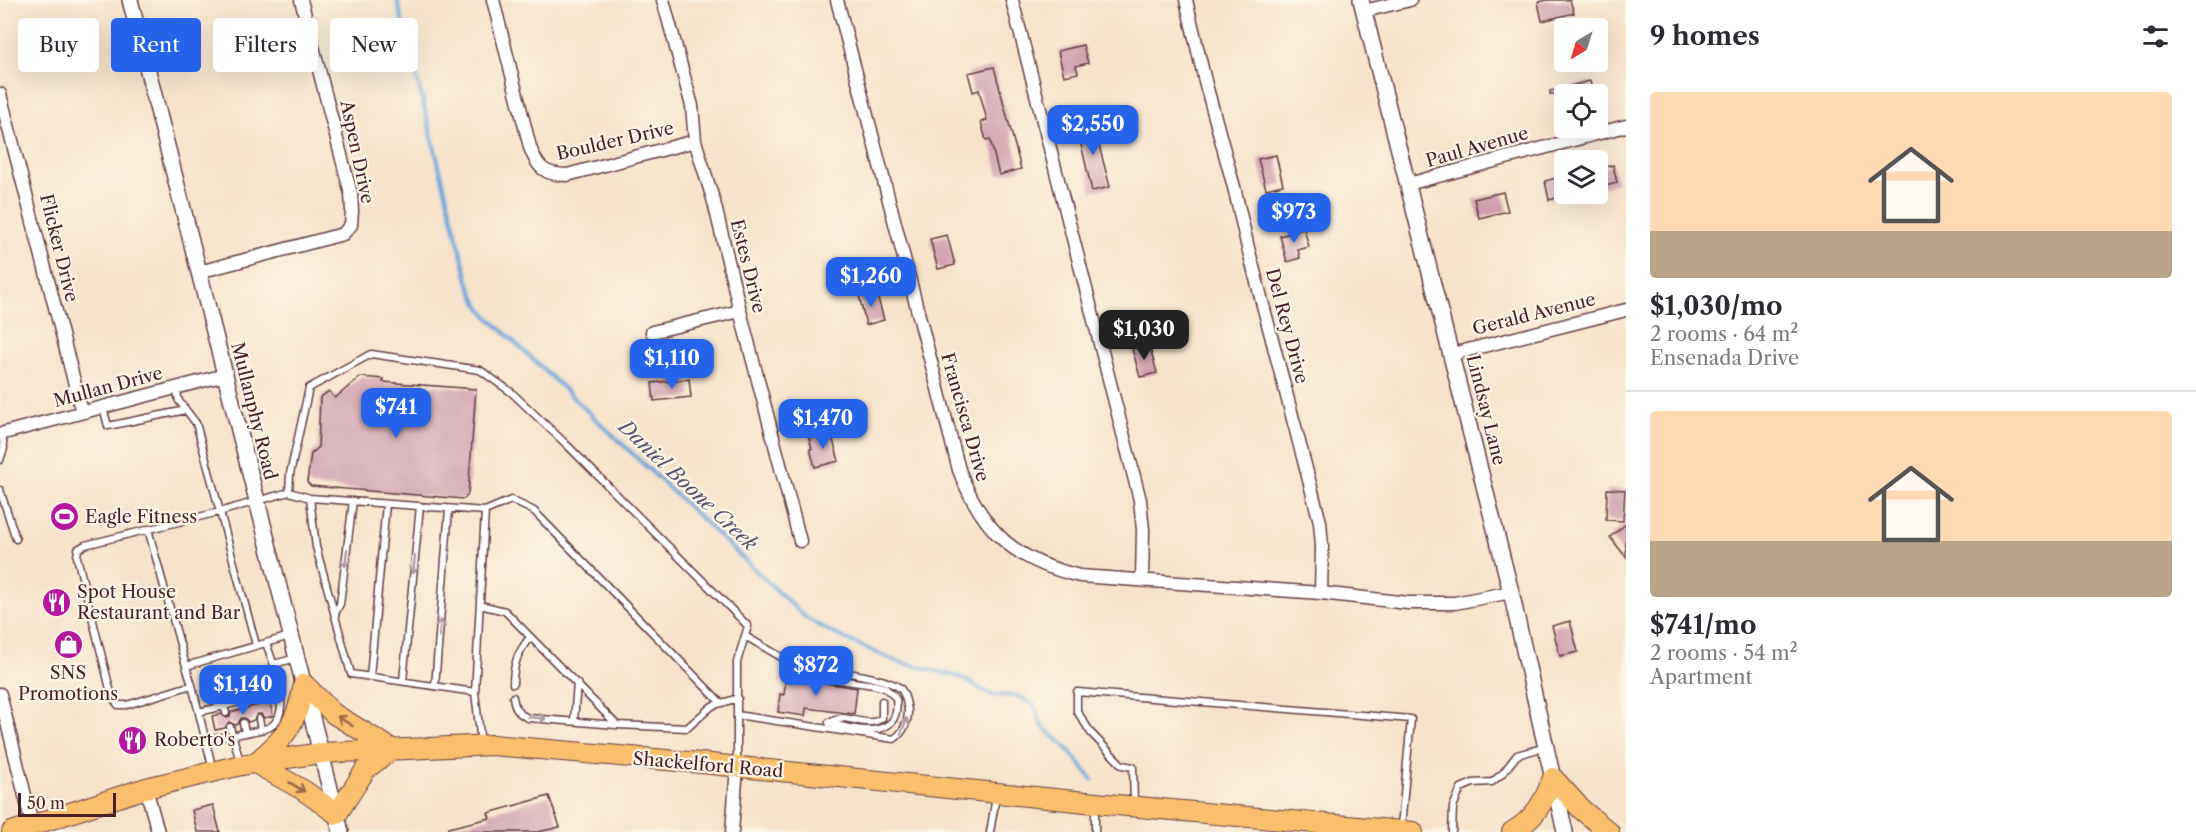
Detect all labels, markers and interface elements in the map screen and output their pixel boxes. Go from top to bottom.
chip: Buy [18,18,99,72]
chip: Rent [111,18,201,72]
chip: Filters [213,18,318,72]
chip: New [330,18,418,72]
north arrow [1554,18,1608,72]
map controls [1554,18,1608,204]
text: 9 homes [1650,20,1760,52]
icon: filters [2139,20,2172,53]
button: locate [1554,84,1608,138]
street label: Aspen Drive [335,97,379,206]
pin: $2,550 [1044,105,1142,156]
text: $2,550 [1061,112,1125,136]
street label: Boulder Drive [554,117,676,165]
street label: Paul Avenue [1423,122,1531,172]
icon: home [1857,131,1965,239]
button: layers [1554,150,1608,204]
street label: Flicker Drive [35,192,83,304]
pin: $973 [1258,193,1330,244]
text: $973 [1272,200,1316,224]
street label: Estes Drive [726,217,770,315]
pin: $1,260 [822,257,920,308]
text: $1,260 [840,264,902,288]
street label: Del Rey Drive [1261,266,1313,386]
street label: Gerald Avenue [1470,288,1598,340]
text: $1,030/mo [1650,290,1783,322]
pin: $1,030 [1095,310,1193,361]
text: $1,030 [1113,317,1175,341]
text: 2 rooms · 64 m² [1650,322,1799,346]
pin: $1,110 [623,339,721,390]
street label: Mullanphy Road [226,340,282,482]
text: $1,110 [644,346,700,370]
text: Ensenada Drive [1650,346,1799,370]
street label: Francisca Drive [936,350,994,484]
street label: Lindsay Lane [1462,352,1510,468]
street label: Mullan Drive [51,362,165,412]
pin: $741 [360,388,432,439]
text: $741 [375,395,417,419]
pin: $1,470 [774,399,872,450]
text: $1,470 [793,406,853,430]
water label: Daniel Boone Creek [612,413,763,556]
icon: home [1857,450,1965,558]
sports icon: Eagle Fitness [48,501,80,533]
place label: Eagle Fitness [85,506,197,528]
one-way arrow [340,548,351,568]
one-way arrow [409,554,420,574]
place label: Spot House Restaurant and Bar [77,581,241,624]
restaurant icon: Spot House Restaurant and Bar [40,586,72,618]
text: $741/mo [1650,609,1757,641]
one-way arrow [434,618,445,638]
shop icon: SNS Promotions [52,628,84,660]
text: 2 rooms · 54 m² [1650,641,1798,665]
pin: $872 [780,646,852,697]
text: $872 [793,653,839,677]
place label: SNS Promotions [18,662,118,705]
pin: $1,140 [194,665,292,716]
text: Apartment [1650,665,1753,689]
text: $1,140 [213,672,273,696]
one-way arrow [527,713,547,724]
one-way arrow [336,714,353,727]
one-way arrow [899,717,910,735]
restaurant icon: Roberto's [117,724,149,756]
place label: Roberto's [154,729,235,751]
street label: Shackelford Road [632,747,784,783]
one-way arrow [288,781,305,793]
scale bar [18,790,116,818]
text: 50 m [27,793,65,813]

